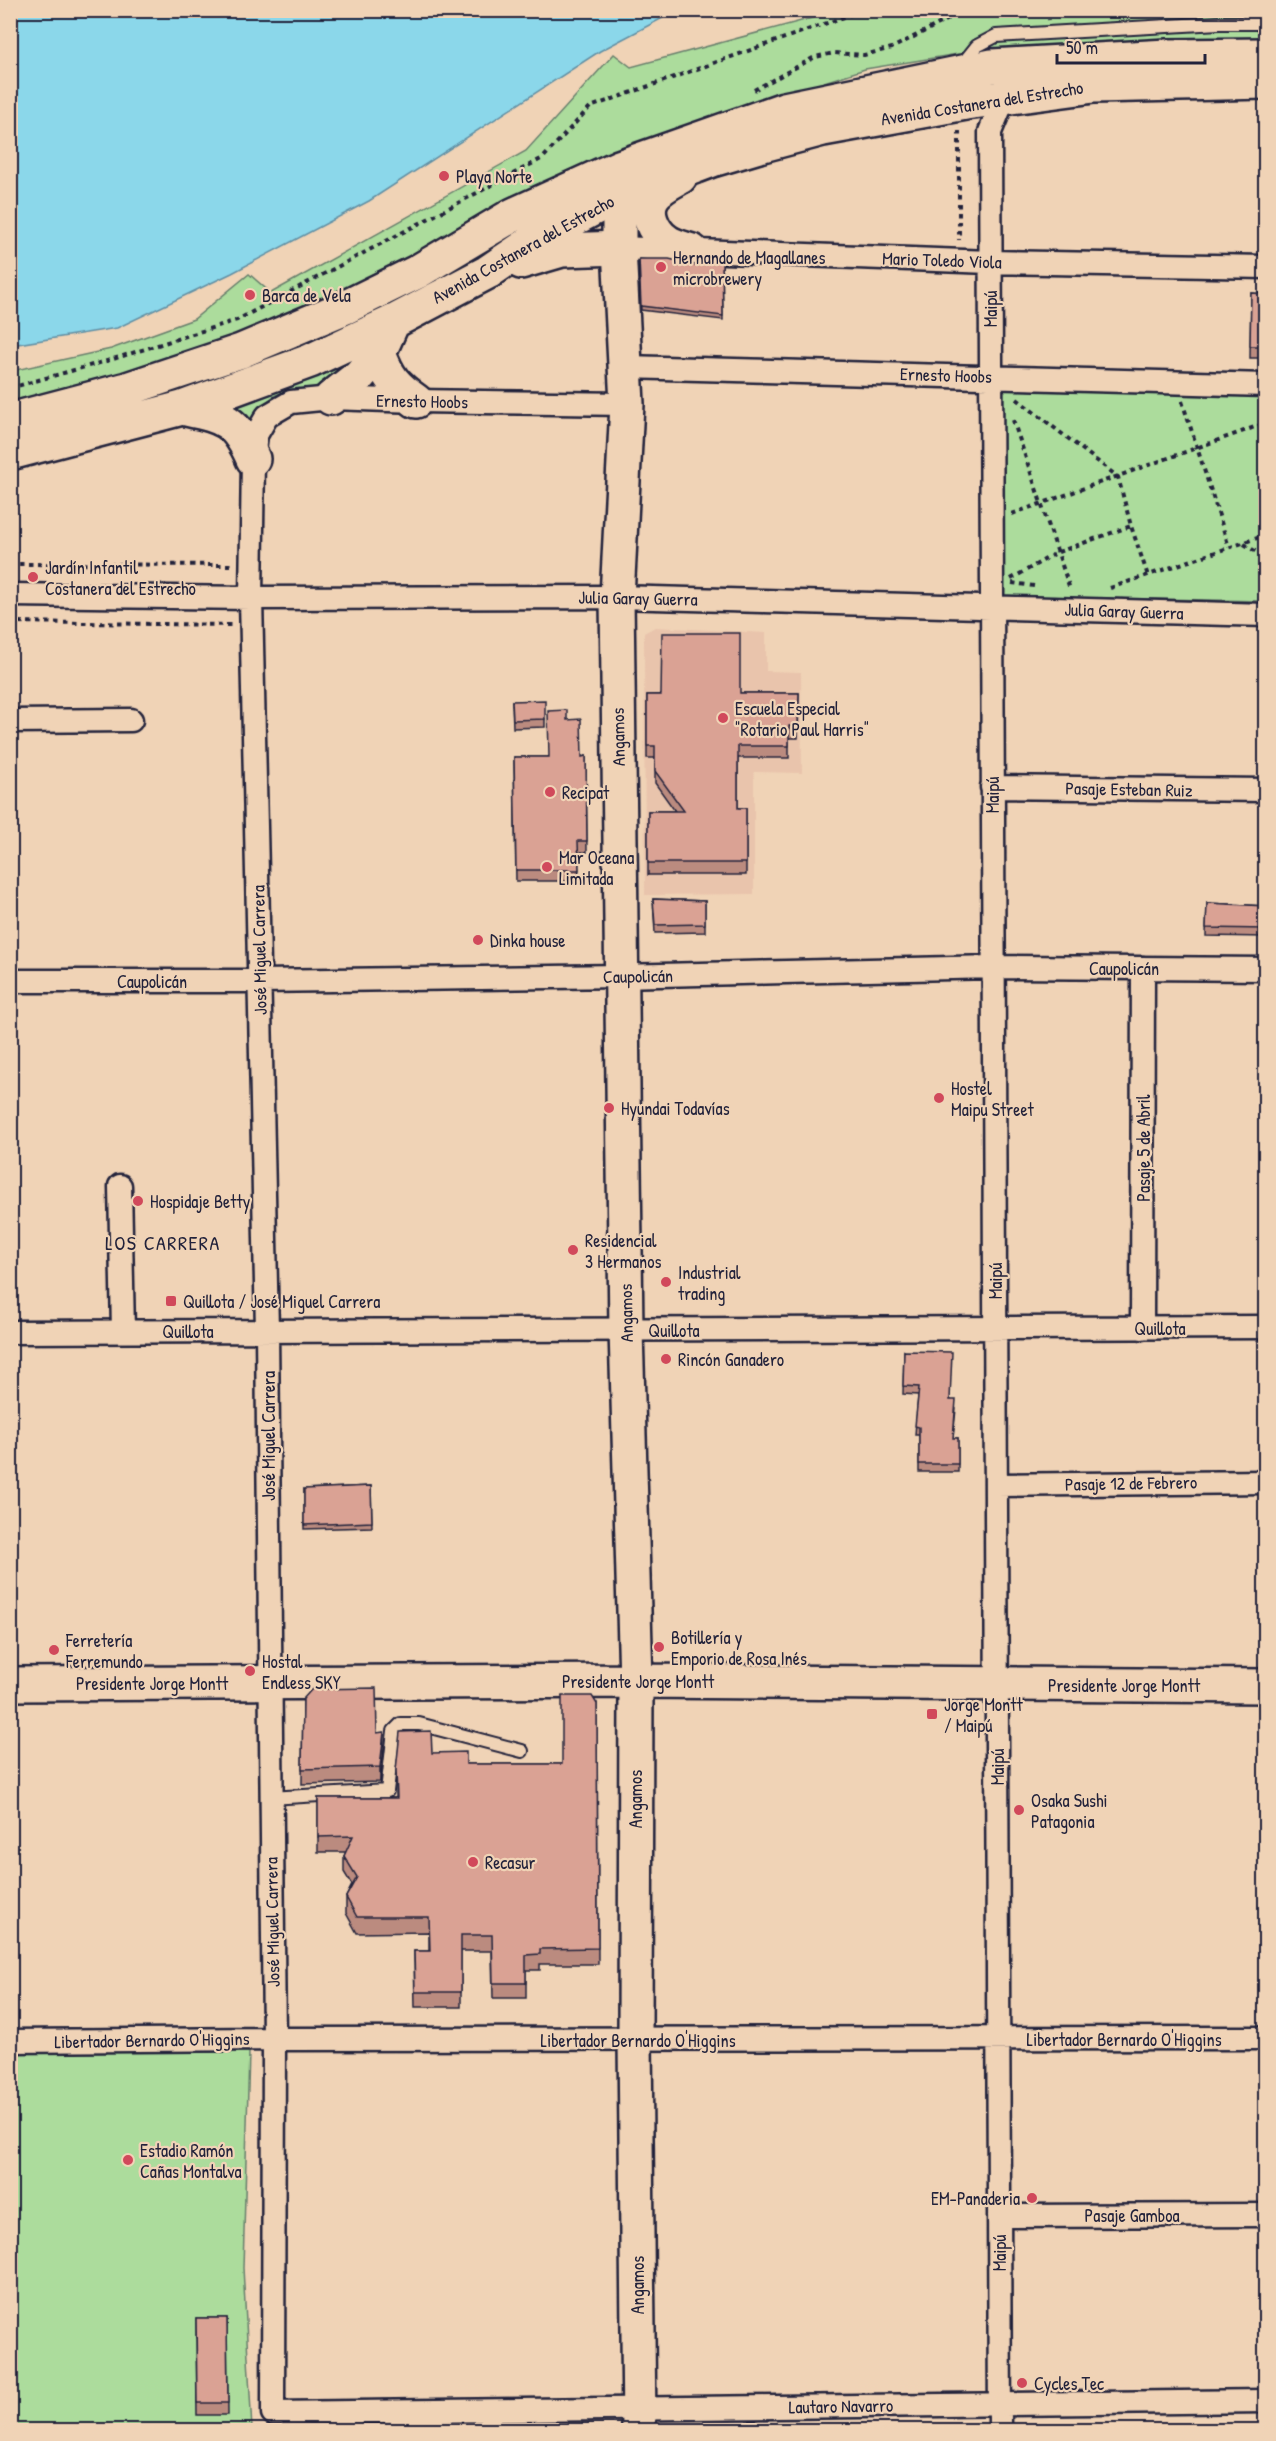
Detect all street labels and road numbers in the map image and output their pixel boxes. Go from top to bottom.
street label: Avenida Costanera del Estrecho [879,75,1085,131]
street label: Avenida Costanera del Estrecho [428,189,618,309]
street label: Mario Toledo Viola [882,245,1002,275]
street label: Maipú [978,291,1003,327]
street label: Ernesto Hoobs [900,361,992,389]
street label: Ernesto Hoobs [376,388,468,414]
street label: Julia Garay Guerra [578,584,698,612]
street label: Julia Garay Guerra [1064,596,1184,626]
street label: Angamos [605,708,631,766]
street label: Pasaje Esteban Ruiz [1065,775,1193,803]
street label: Maipú [980,777,1005,813]
street label: José Miguel Carrera [245,885,273,1015]
street label: Caupolicán [1089,956,1159,981]
street label: Caupolicán [603,963,673,989]
street label: Caupolicán [117,969,187,994]
street label: Pasaje 5 de Abril [1131,1094,1156,1202]
street label: Maipú [983,1263,1008,1299]
street label: Angamos [613,1284,639,1342]
street label: Quillota [1134,1316,1186,1341]
street label: Quillota [648,1318,700,1343]
street label: Quillota [162,1319,214,1344]
street label: José Miguel Carrera [256,1371,281,1501]
street label: Pasaje 12 de Febrero [1065,1469,1197,1497]
street label: Presidente Jorge Montt [562,1669,715,1694]
street label: Presidente Jorge Montt [76,1671,229,1696]
street label: Presidente Jorge Montt [1048,1673,1201,1698]
street label: Maipú [985,1749,1010,1785]
street label: Angamos [623,1770,648,1828]
street label: José Miguel Carrera [258,1857,286,1987]
street label: Libertador Bernardo O'Higgins [54,2026,250,2054]
street label: Libertador Bernardo O'Higgins [1026,2027,1222,2052]
street label: Libertador Bernardo O'Higgins [540,2028,736,2053]
street label: Pasaje Gamboa [1085,2203,1179,2228]
street label: Maipú [987,2235,1012,2271]
street label: Angamos [625,2256,650,2314]
street label: Lautaro Navarro [789,2393,893,2419]

